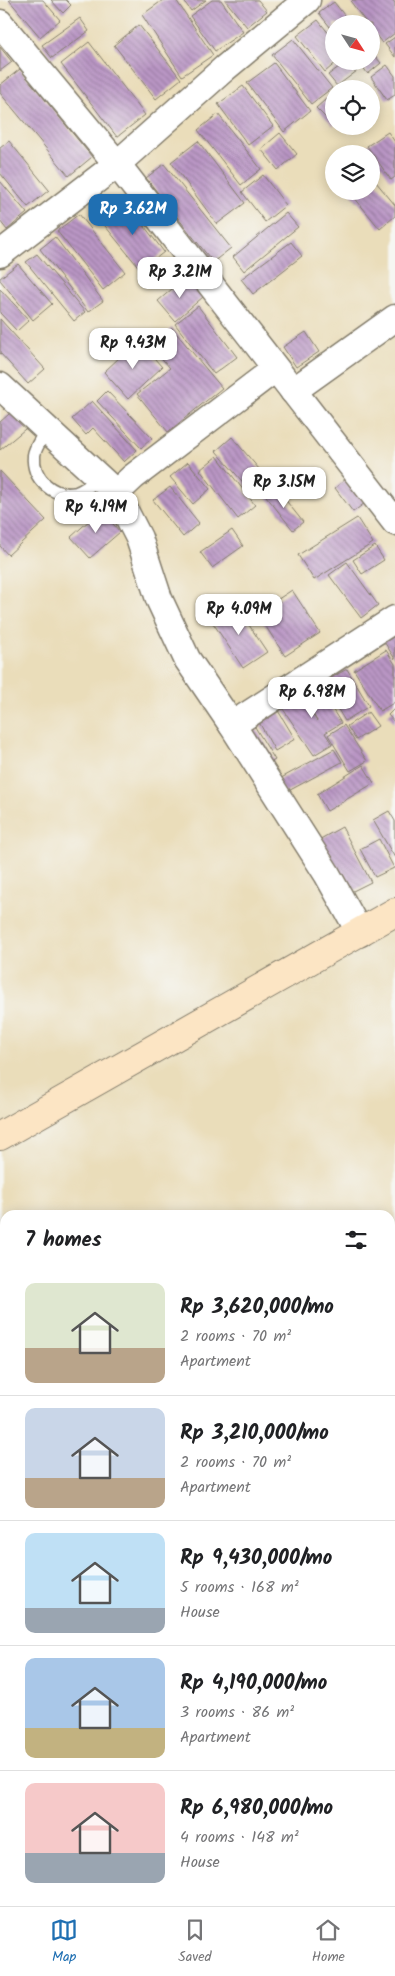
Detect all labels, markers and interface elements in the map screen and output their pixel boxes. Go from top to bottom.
north arrow [325,15,380,70]
map controls [325,15,380,200]
button: locate [325,80,380,135]
button: layers [325,145,380,200]
pin: Rp 3.62M [81,194,185,236]
text: Rp 3.62M [99,197,167,222]
pin: Rp 3.21M [128,256,232,299]
text: Rp 3.21M [148,260,212,285]
pin: Rp 9.43M [81,328,185,370]
text: Rp 9.43M [100,331,166,356]
pin: Rp 3.15M [232,466,336,509]
text: Rp 3.15M [253,470,315,495]
pin: Rp 4.19M [44,492,148,534]
text: Rp 4.19M [65,495,127,520]
pin: Rp 4.09M [187,594,291,636]
text: Rp 4.09M [206,597,272,622]
pin: Rp 6.98M [260,676,364,719]
text: Rp 6.98M [279,680,345,705]
text: 7 homes [25,1224,102,1257]
icon: filters [342,1226,370,1254]
text: Rp 3,620,000/mo [180,1291,334,1324]
icon: home [65,1303,125,1363]
text: 2 rooms · 70 m² [180,1324,291,1349]
text: Apartment [180,1349,251,1374]
text: Rp 3,210,000/mo [180,1417,329,1450]
icon: home [65,1428,125,1488]
text: 2 rooms · 70 m² [180,1450,291,1475]
text: Apartment [180,1475,251,1500]
text: Rp 9,430,000/mo [180,1542,332,1575]
icon: home [65,1553,125,1613]
text: 5 rooms · 168 m² [180,1575,299,1600]
text: House [180,1600,220,1625]
text: Rp 4,190,000/mo [180,1667,327,1700]
icon: home [65,1678,125,1738]
text: 3 rooms · 86 m² [180,1700,294,1725]
text: Apartment [180,1725,251,1750]
text: Rp 6,980,000/mo [180,1792,333,1825]
icon: home [65,1803,125,1863]
text: 4 rooms · 148 m² [180,1825,299,1850]
text: House [180,1850,220,1875]
tab: Map [50,1916,78,1968]
tab: Saved [178,1916,212,1968]
tab: Home [312,1916,345,1968]

